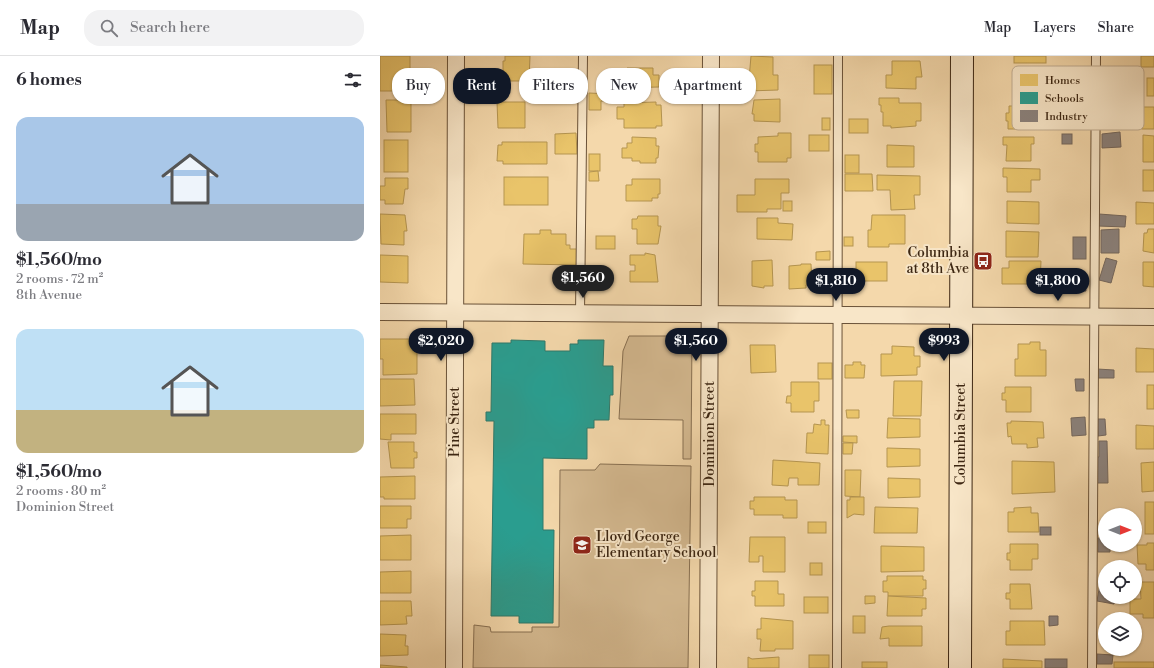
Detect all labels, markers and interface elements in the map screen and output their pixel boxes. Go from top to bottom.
search box [84,10,364,46]
text: Map [20,16,60,40]
icon: search [98,17,120,39]
text: Search here [130,18,210,37]
text: Map [984,19,1011,37]
text: Layers [1033,19,1076,37]
text: Share [1098,19,1134,37]
legend [1012,66,1144,130]
chip: Buy [392,68,445,104]
chip: Rent [453,68,511,104]
chip: Filters [519,68,588,104]
chip: New [596,68,651,104]
chip: Apartment [659,68,756,104]
text: 6 homes [16,69,82,91]
icon: filters [342,69,364,91]
text: Homes [1045,74,1080,88]
text: Schools [1045,92,1084,106]
text: Industry [1045,110,1088,124]
icon: home [154,143,226,215]
place label: Columbia at 8th Ave [906,244,970,278]
text: $1,560/mo [16,249,102,271]
bus stop icon: Columbia at 8th Ave [972,250,994,272]
pin: $1,560 [550,265,616,299]
pin: $1,810 [803,268,869,302]
pin: $1,800 [1025,268,1091,302]
text: $1,560 [561,270,605,286]
text: 2 rooms · 72 m² [16,271,103,287]
text: $1,810 [815,273,857,289]
text: $1,800 [1035,273,1081,289]
text: 8th Avenue [16,287,82,303]
pin: $2,020 [408,328,474,362]
pin: $1,560 [663,328,729,362]
pin: $993 [920,328,968,362]
text: $2,020 [418,333,464,349]
text: $1,560 [674,333,718,349]
text: $993 [928,333,960,349]
icon: home [154,355,226,427]
street label: Dominion Street [701,381,719,487]
street label: Columbia Street [952,383,970,485]
street label: Pine Street [446,387,464,457]
text: $1,560/mo [16,461,102,483]
text: 2 rooms · 80 m² [16,483,106,499]
text: Dominion Street [16,499,114,515]
north arrow [1098,508,1142,552]
map controls [1098,508,1142,656]
place label: Lloyd George Elementary School [596,528,716,562]
school or university icon: Lloyd George Elementary School [571,534,593,556]
button: locate [1098,560,1142,604]
button: layers [1098,612,1142,656]

